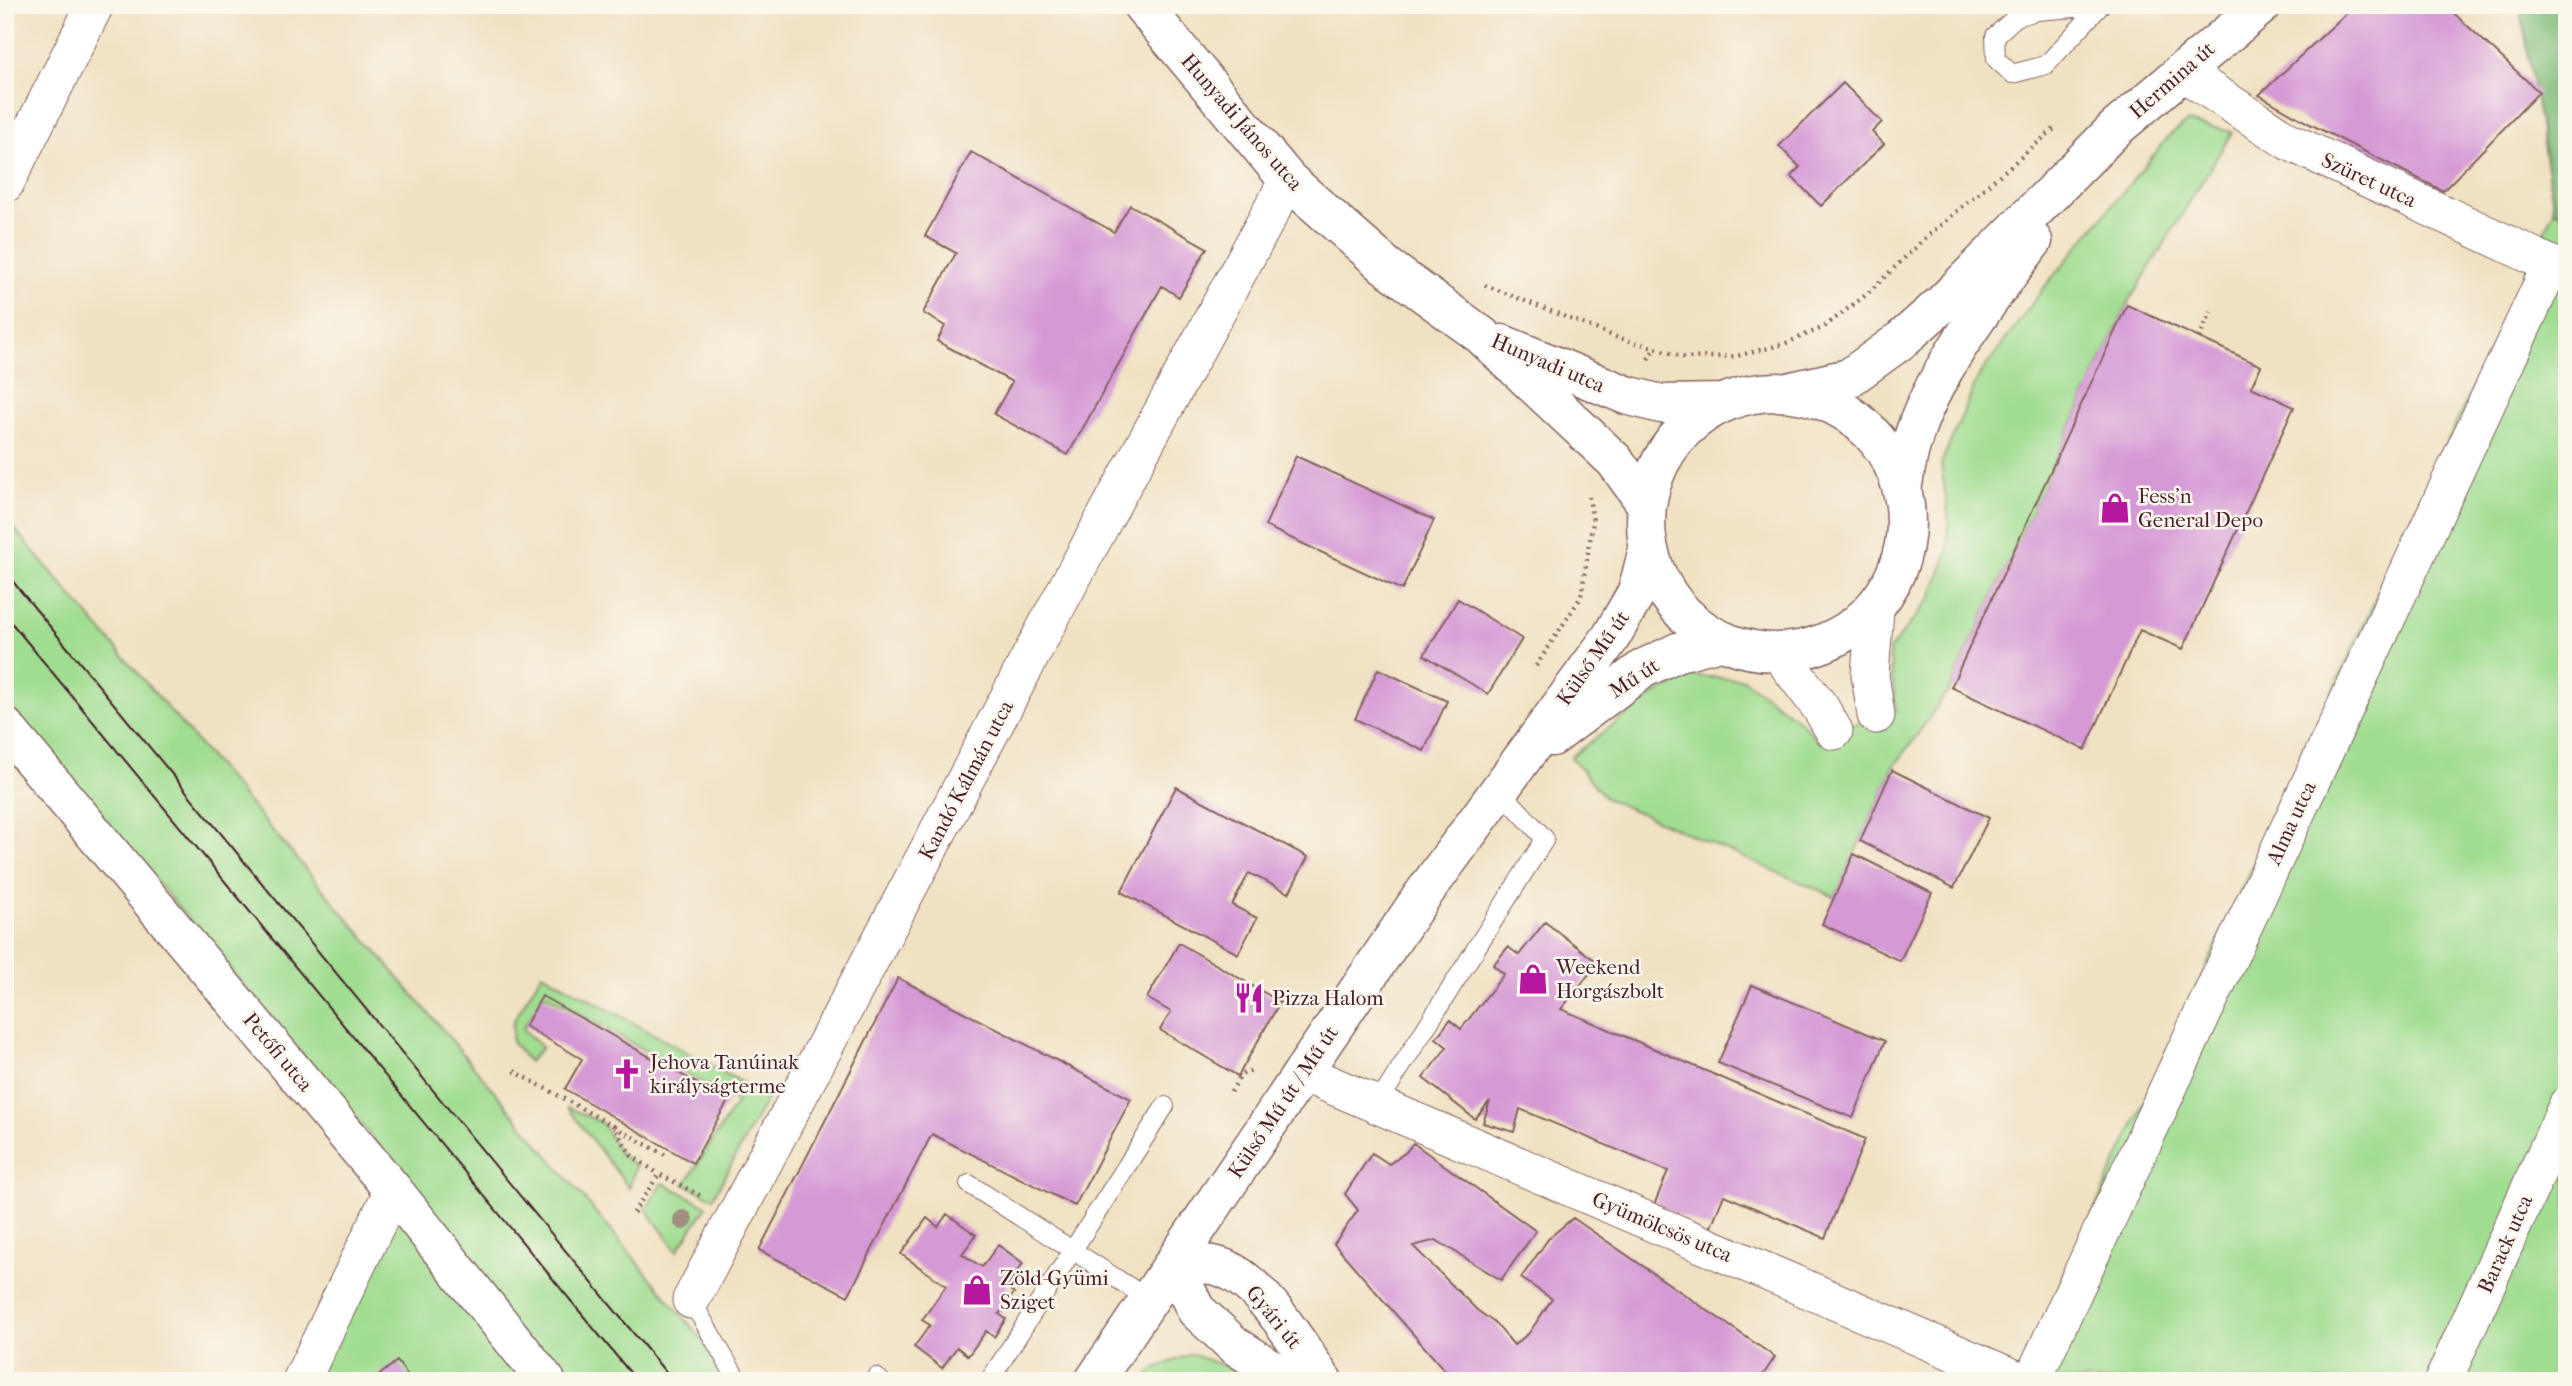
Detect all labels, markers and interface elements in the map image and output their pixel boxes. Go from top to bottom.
street label: Hermina út [2124,36,2220,124]
street label: Hunyadi János utca [1176,49,1308,195]
street label: Szüret utca [2318,148,2420,212]
street label: Hunyadi utca [1488,328,1609,398]
place label: Fess'n General Depo [2138,484,2263,532]
shop icon: Fess'n General Depo [2098,491,2132,525]
street label: Külső Mű út [1551,606,1635,710]
street label: Mű út [1604,653,1664,703]
street label: Kandó Kálmán utca [914,696,1018,864]
street label: Alma utca [2261,777,2321,869]
place label: Weekend Horgászbolt [1555,955,1665,1003]
shop icon: Weekend Horgászbolt [1516,962,1550,996]
restaurant icon: Pizza Halom [1232,981,1266,1015]
place label: Pizza Halom [1272,986,1384,1010]
street label: Petőfi utca [238,1008,318,1096]
street label: Külső Mű út / Mű út [1223,1021,1343,1183]
place label: Jehova Tanúinak királyságterme [648,1050,799,1098]
church icon: Jehova Tanúinak királyságterme [610,1057,644,1091]
street label: Gyümölcsös utca [1588,1187,1736,1267]
street label: Barack utca [2473,1191,2537,1297]
place label: Zöld-Gyümi Sziget [1000,1266,1109,1314]
shop icon: Zöld-Gyümi Sziget [960,1273,994,1307]
street label: Gyári út [1241,1281,1307,1354]

